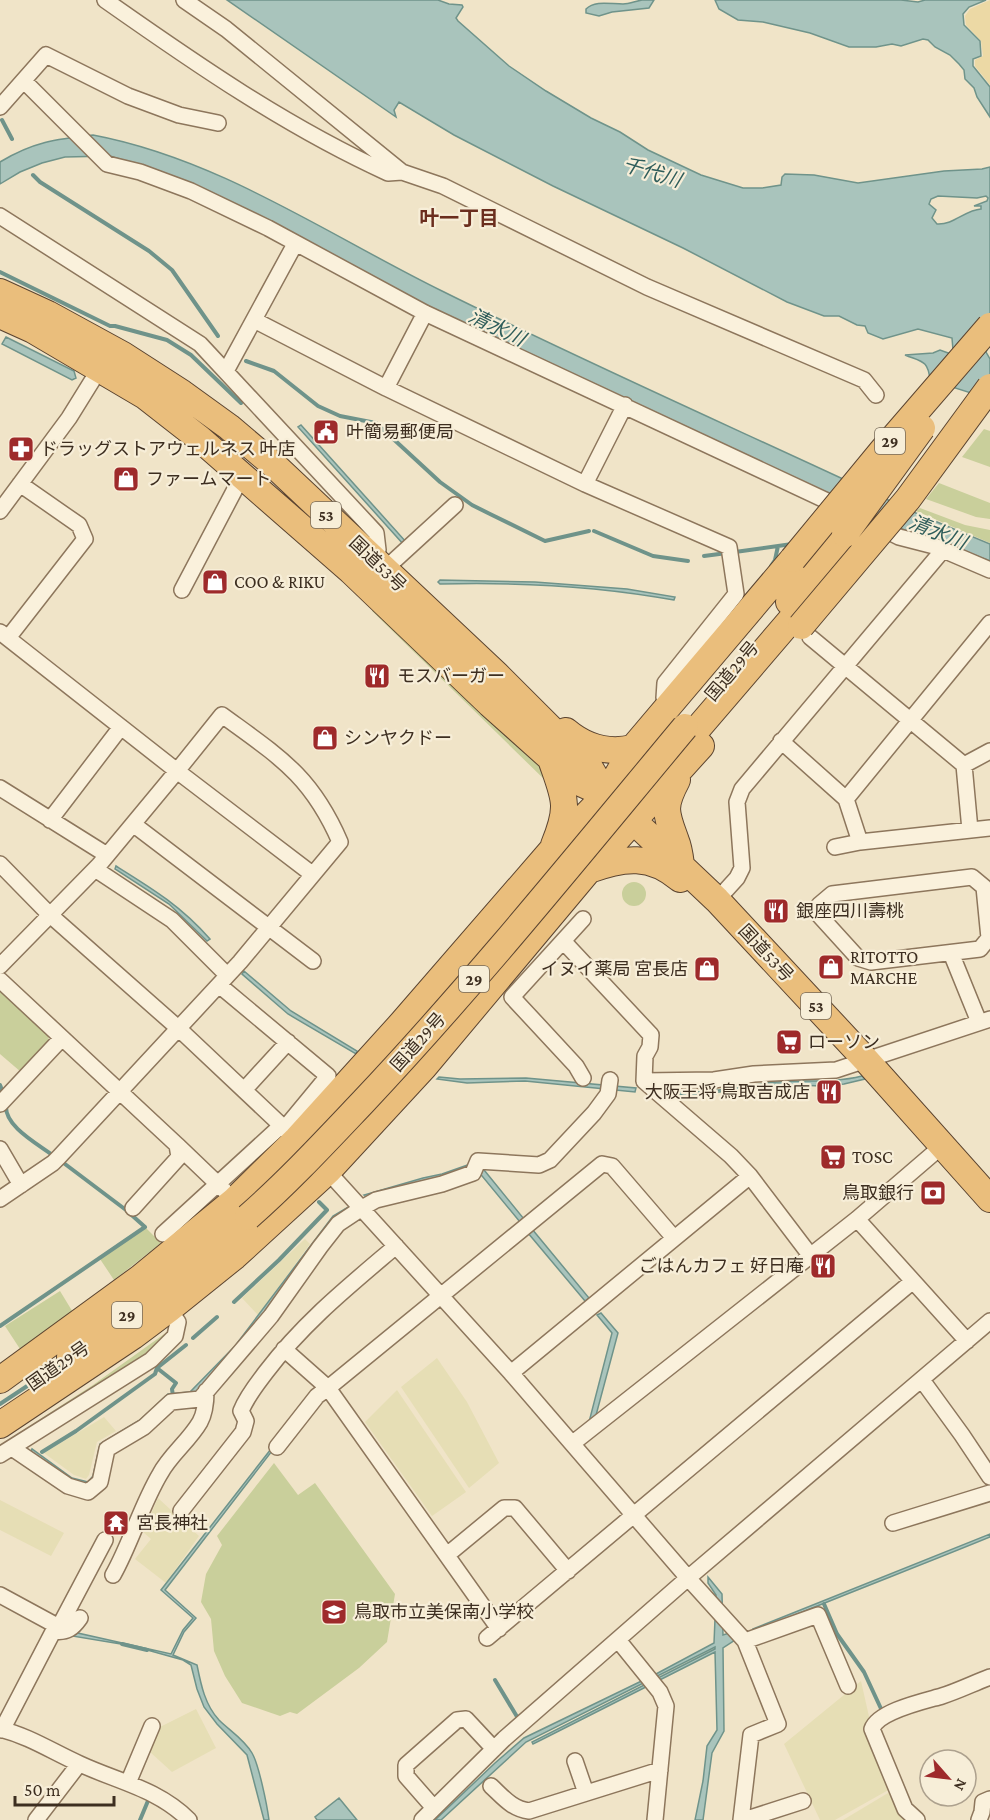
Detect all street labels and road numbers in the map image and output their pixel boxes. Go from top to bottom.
road number: 29 [875,428,905,454]
road number: 53 [311,502,341,528]
street label: 国道53号 [346,532,410,596]
street label: 国道29号 [701,637,763,705]
street label: 国道53号 [735,920,797,986]
road number: 29 [459,966,489,992]
road number: 53 [801,993,831,1019]
street label: 国道29号 [387,1009,449,1075]
road number: 29 [112,1302,142,1328]
street label: 国道29号 [23,1337,93,1395]

